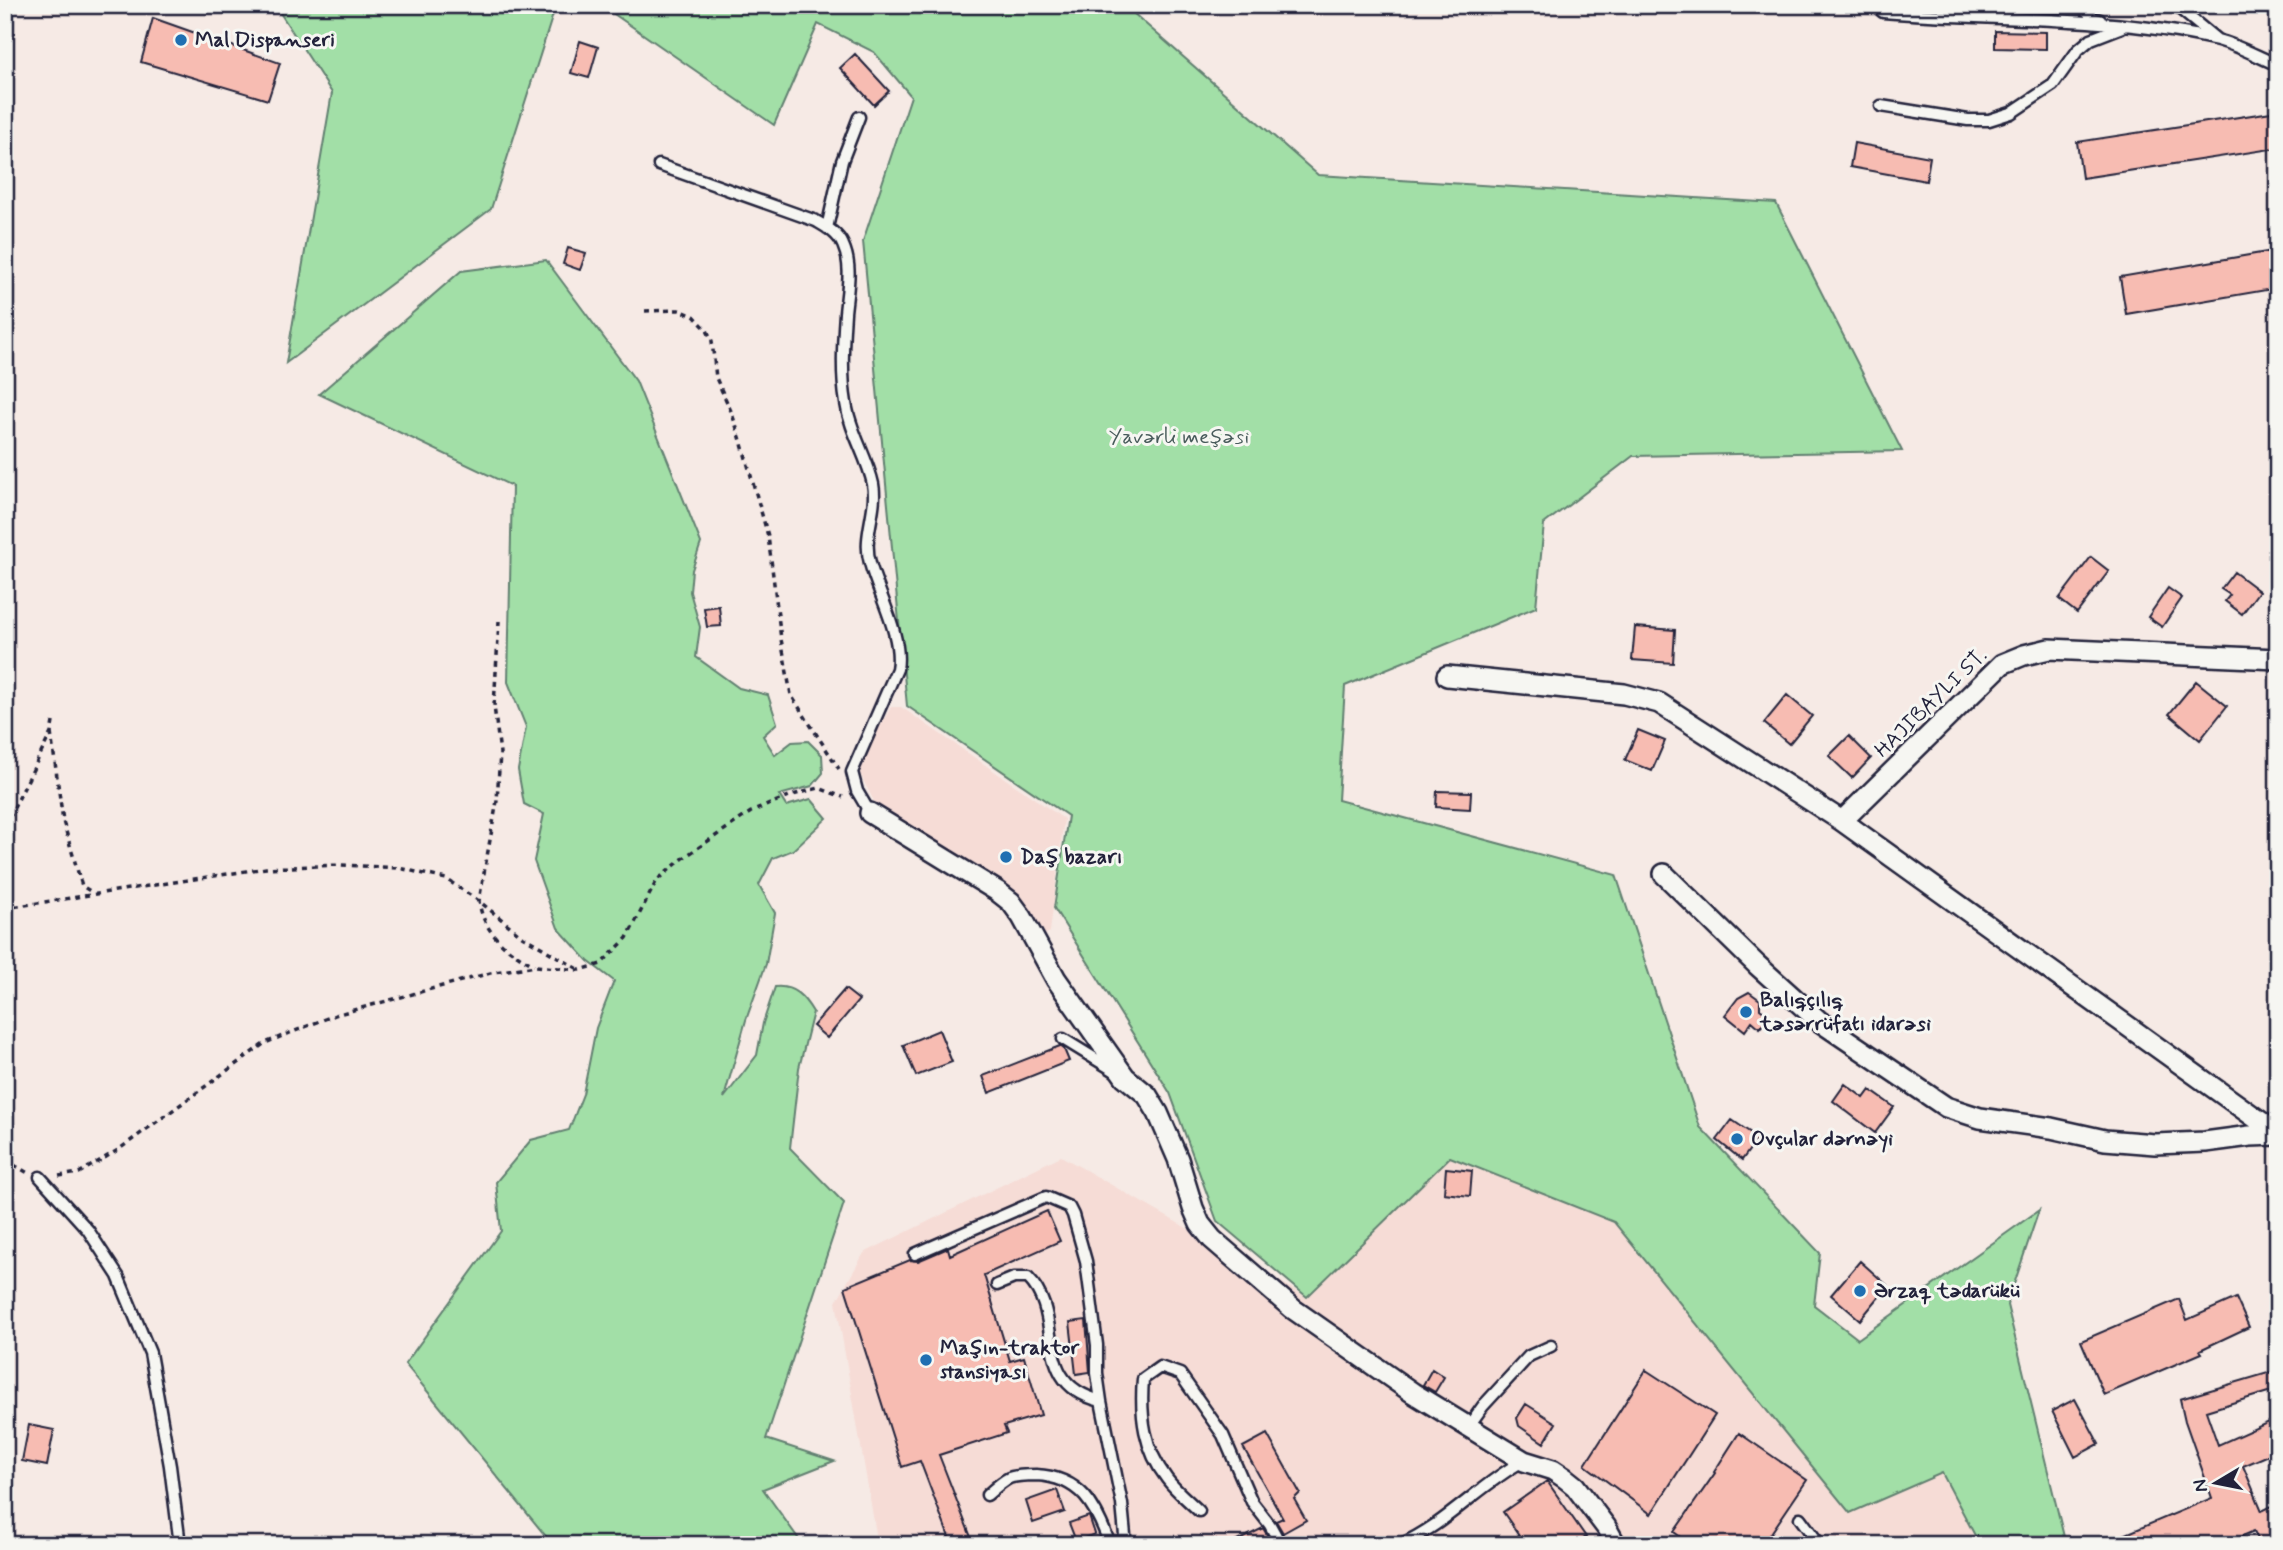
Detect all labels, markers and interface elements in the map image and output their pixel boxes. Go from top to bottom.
place label: Mal Dispanseri [195,26,335,54]
marker: Mal Dispanseri [173,32,189,48]
park label: Yavərli meşəsi [1109,423,1250,451]
street label: HAJIBAYLI ST. [1869,642,1993,764]
place label: Daş bazarı [1020,843,1123,871]
marker: Daş bazarı [998,849,1014,865]
place label: Balıqçılıq təsərrüfatı idarəsi [1759,986,1931,1038]
marker: Balıqçılıq təsərrüfatı idarəsi [1738,1004,1754,1020]
place label: Ovçular dərnəyi [1751,1125,1893,1153]
marker: Ovçular dərnəyi [1729,1131,1745,1147]
place label: Ərzaq tədarükü [1874,1277,2020,1305]
marker: Ərzaq tədarükü [1852,1283,1868,1299]
place label: Maşın-traktor stansiyası [940,1334,1080,1386]
marker: Maşın-traktor stansiyası [918,1352,934,1368]
north arrow [2182,1448,2252,1518]
text: N [2187,1477,2214,1494]

